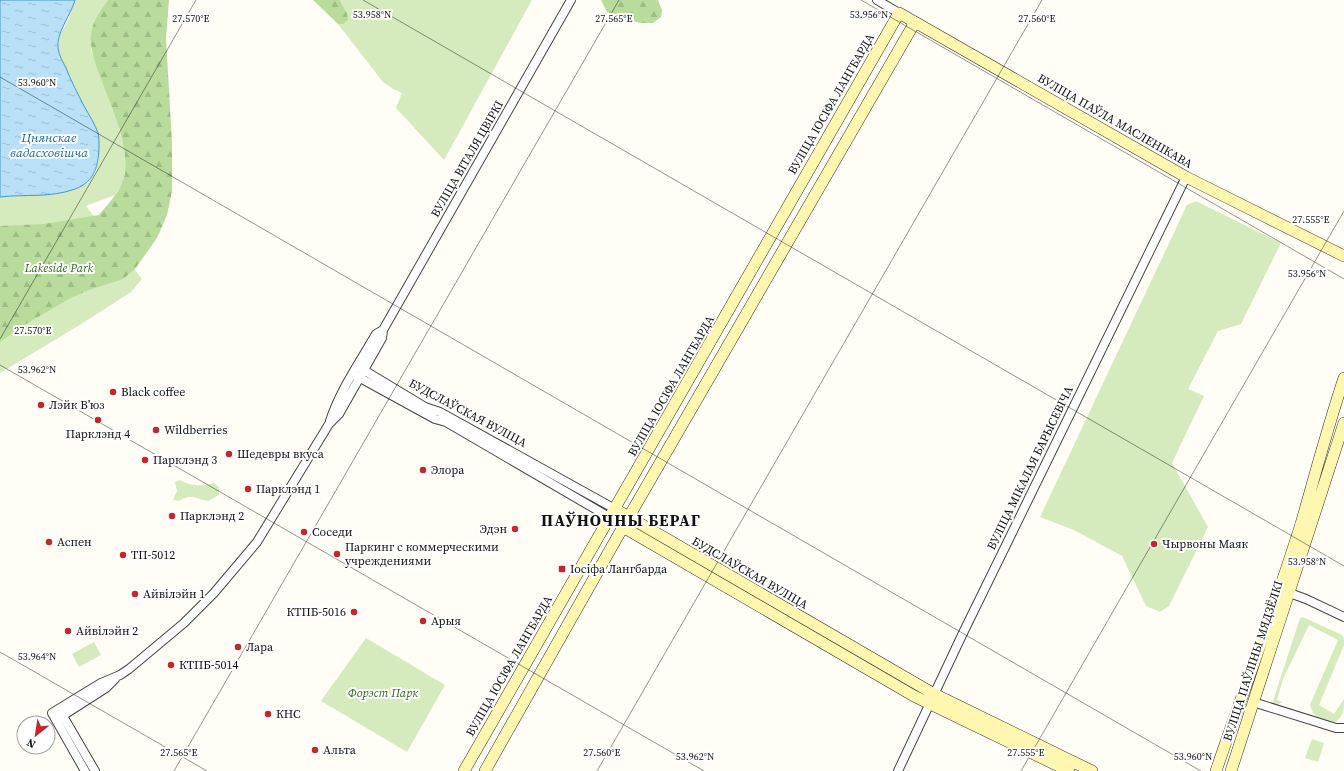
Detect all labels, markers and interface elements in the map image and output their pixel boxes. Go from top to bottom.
text: 53.958°N [353,8,391,21]
text: 53.956°N [850,8,888,21]
text: 27.570°E [172,12,210,25]
text: 27.565°E [595,12,633,25]
text: 27.560°E [1018,12,1056,25]
street label: ВУЛІЦА ІОСІФА ЛАНГБАРДА [784,31,878,177]
street label: ВУЛІЦА ПАЎЛА МАСЛЕНІКАВА [1035,70,1195,172]
text: 53.960°N [18,76,56,89]
street label: ВУЛІЦА ВІТАЛЯ ЦВІРКІ [427,98,507,220]
water label: Цнянскае вадасховішча [10,129,88,161]
text: 27.555°E [1292,213,1330,226]
park label: Lakeside Park [24,260,94,276]
text: 53.956°N [1288,267,1326,280]
street label: ВУЛІЦА ІОСІФА ЛАНГБАРДА [624,313,718,459]
text: 27.570°E [14,324,52,337]
text: 53.962°N [18,363,56,376]
street label: БУДСЛАЎСКАЯ ВУЛІЦА [406,375,530,451]
street label: ВУЛІЦА МІКАЛАЯ БАРЫСЕВІЧА [983,383,1077,553]
place label: Black coffee [121,384,185,400]
marker: Black coffee [108,387,118,397]
place label: Лэйк В’юз [49,397,105,413]
marker: Лэйк В’юз [36,400,46,410]
marker: Парклэнд 4 [93,415,103,425]
place label: Wildberries [164,422,227,438]
marker: Wildberries [151,425,161,435]
place label: Парклэнд 4 [66,426,130,442]
place label: Шедевры вкуса [237,446,325,462]
marker: Шедевры вкуса [224,449,234,459]
place label: Парклэнд 3 [153,452,217,468]
marker: Парклэнд 3 [140,455,150,465]
place label: Элора [431,462,465,478]
marker: Элора [418,465,428,475]
place label: Парклэнд 1 [256,481,320,497]
marker: Парклэнд 1 [243,484,253,494]
place label: Парклэнд 2 [180,508,244,524]
district label: ПАЎНОЧНЫ БЕРАГ [541,509,701,531]
marker: Парклэнд 2 [167,511,177,521]
place label: Эдэн [480,521,507,537]
place label: Соседи [312,524,353,540]
marker: Эдэн [510,524,520,534]
marker: Соседи [299,527,309,537]
street label: БУДСЛАЎСКАЯ ВУЛІЦА [689,533,811,613]
place label: Аспен [57,534,92,550]
place label: Чырвоны Маяк [1162,536,1249,552]
marker: Аспен [44,537,54,547]
place label: Паркинг с коммерческими учреждениями [345,539,499,569]
marker: Чырвоны Маяк [1149,539,1159,549]
place label: ТП-5012 [131,547,175,563]
marker: Паркинг с коммерческими учреждениями [332,549,342,559]
marker: ТП-5012 [118,550,128,560]
text: 53.958°N [1288,555,1326,568]
place label: Іосіфа Лангбарда [570,561,668,577]
marker: Іосіфа Лангбарда [557,564,567,574]
street label: ВУЛІЦА ПАЎЛІНЫ МЯДЗЁЛКІ [1219,579,1287,743]
place label: Айвілэйн 1 [143,586,205,602]
marker: Айвілэйн 1 [130,589,140,599]
street label: ВУЛІЦА ІОСІФА ЛАНГБАРДА [462,593,556,739]
place label: КТПБ-5016 [287,604,346,620]
marker: КТПБ-5016 [349,607,359,617]
place label: Арыя [431,613,461,629]
marker: Арыя [418,616,428,626]
place label: Айвілэйн 2 [76,623,138,639]
marker: Айвілэйн 2 [63,626,73,636]
place label: Лара [246,639,274,655]
marker: Лара [233,642,243,652]
text: 53.964°N [18,650,56,663]
place label: КТПБ-5014 [179,657,238,673]
marker: КТПБ-5014 [166,660,176,670]
park label: Форэст Парк [348,685,418,701]
place label: КНС [276,706,301,722]
marker: КНС [263,709,273,719]
north arrow [16,715,56,755]
text: N [24,735,38,752]
place label: Альта [323,742,357,758]
marker: Альта [310,745,320,755]
text: 27.565°E [160,746,198,759]
text: 27.560°E [583,746,621,759]
text: 27.555°E [1007,746,1045,759]
text: 53.962°N [676,750,714,763]
text: 53.960°N [1174,750,1212,763]

